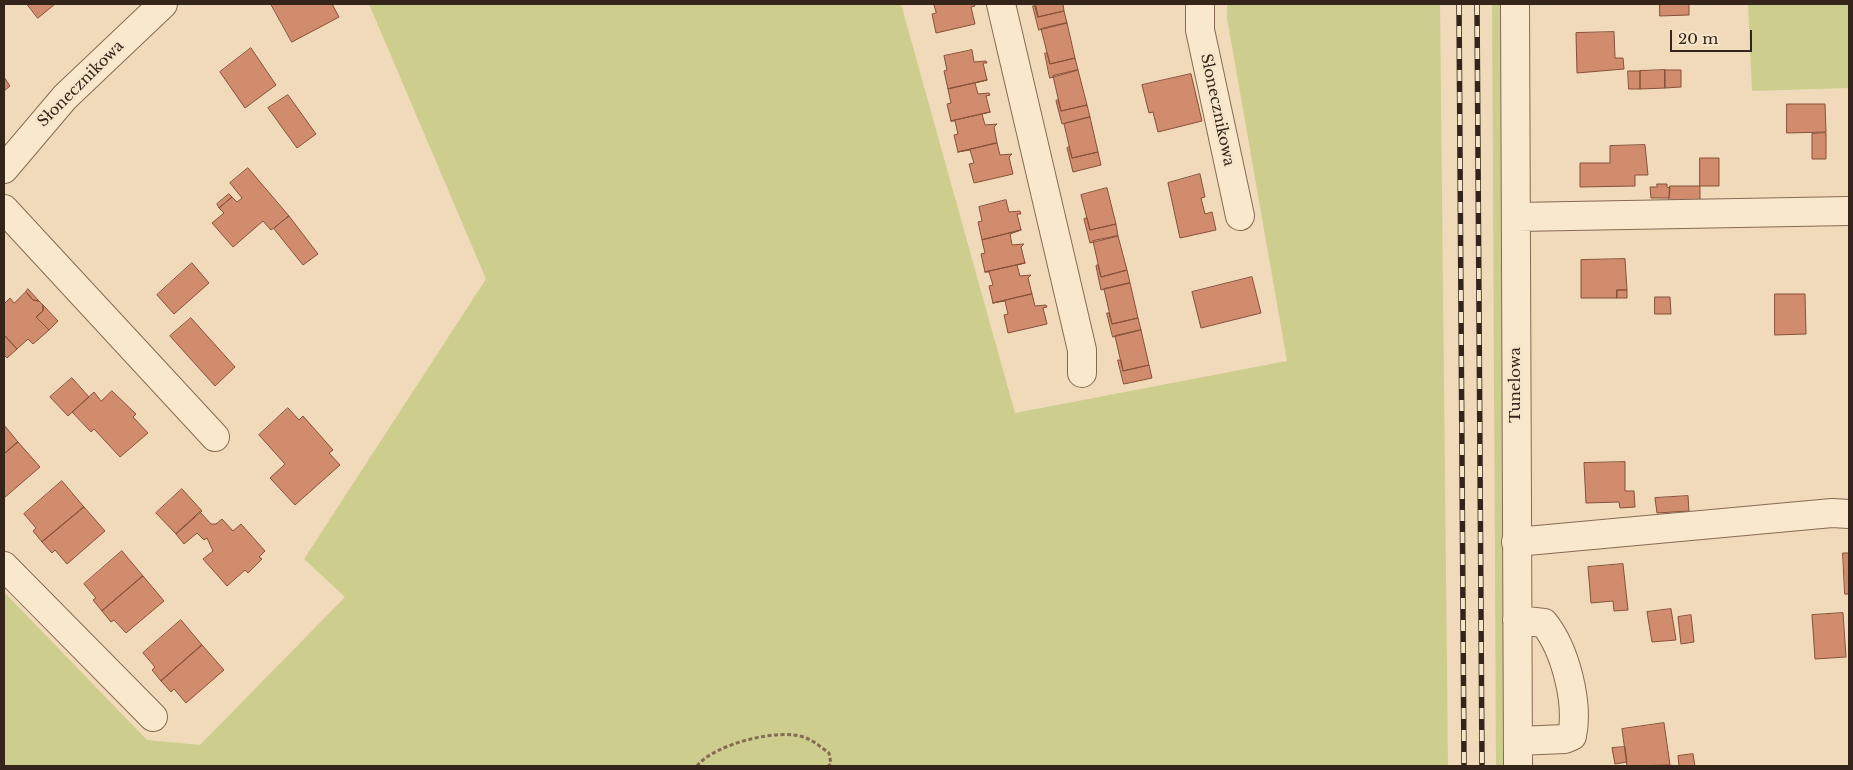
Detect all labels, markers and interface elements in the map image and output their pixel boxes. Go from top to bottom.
scale bar [1673,20,1756,52]
text: 20 m [1678,29,1718,48]
street label: Słonecznikowa [34,37,128,131]
street label: Słonecznikowa [1196,52,1238,168]
street label: Tunelowa [1507,347,1525,423]

